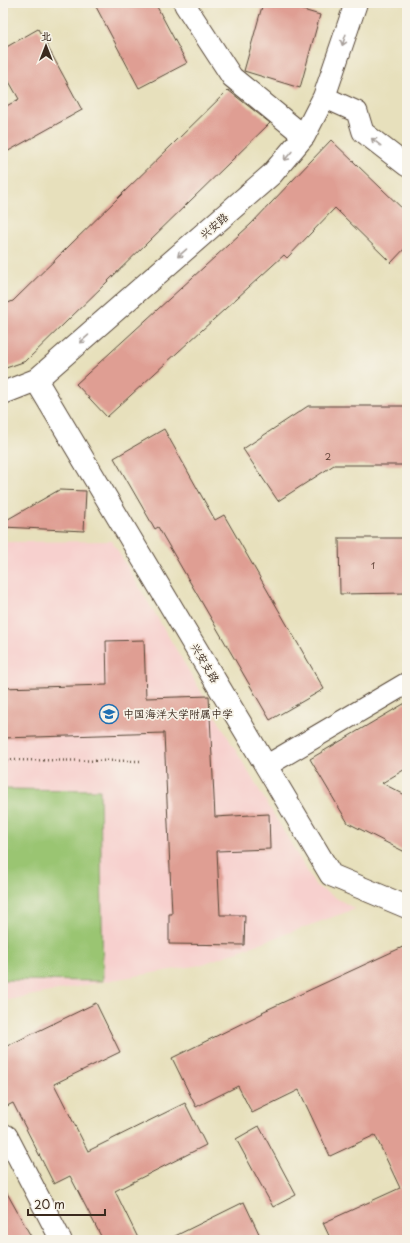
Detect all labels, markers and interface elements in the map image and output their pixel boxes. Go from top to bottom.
north arrow [26,26,66,66]
text: 北 [41,27,52,44]
one-way arrow [340,33,347,46]
one-way arrow [371,138,382,147]
one-way arrow [283,151,292,161]
street label: 兴安路 [196,208,232,243]
one-way arrow [177,249,187,258]
one-way arrow [79,334,89,343]
house number: 2 [325,449,331,463]
house number: 1 [371,558,375,572]
street label: 兴安支路 [187,640,224,686]
school or university icon: 中国海洋大学附属中学 [98,703,120,725]
place label: 中国海洋大学附属中学 [123,705,233,722]
scale bar [28,1191,105,1217]
text: 20 m [34,1195,65,1213]

